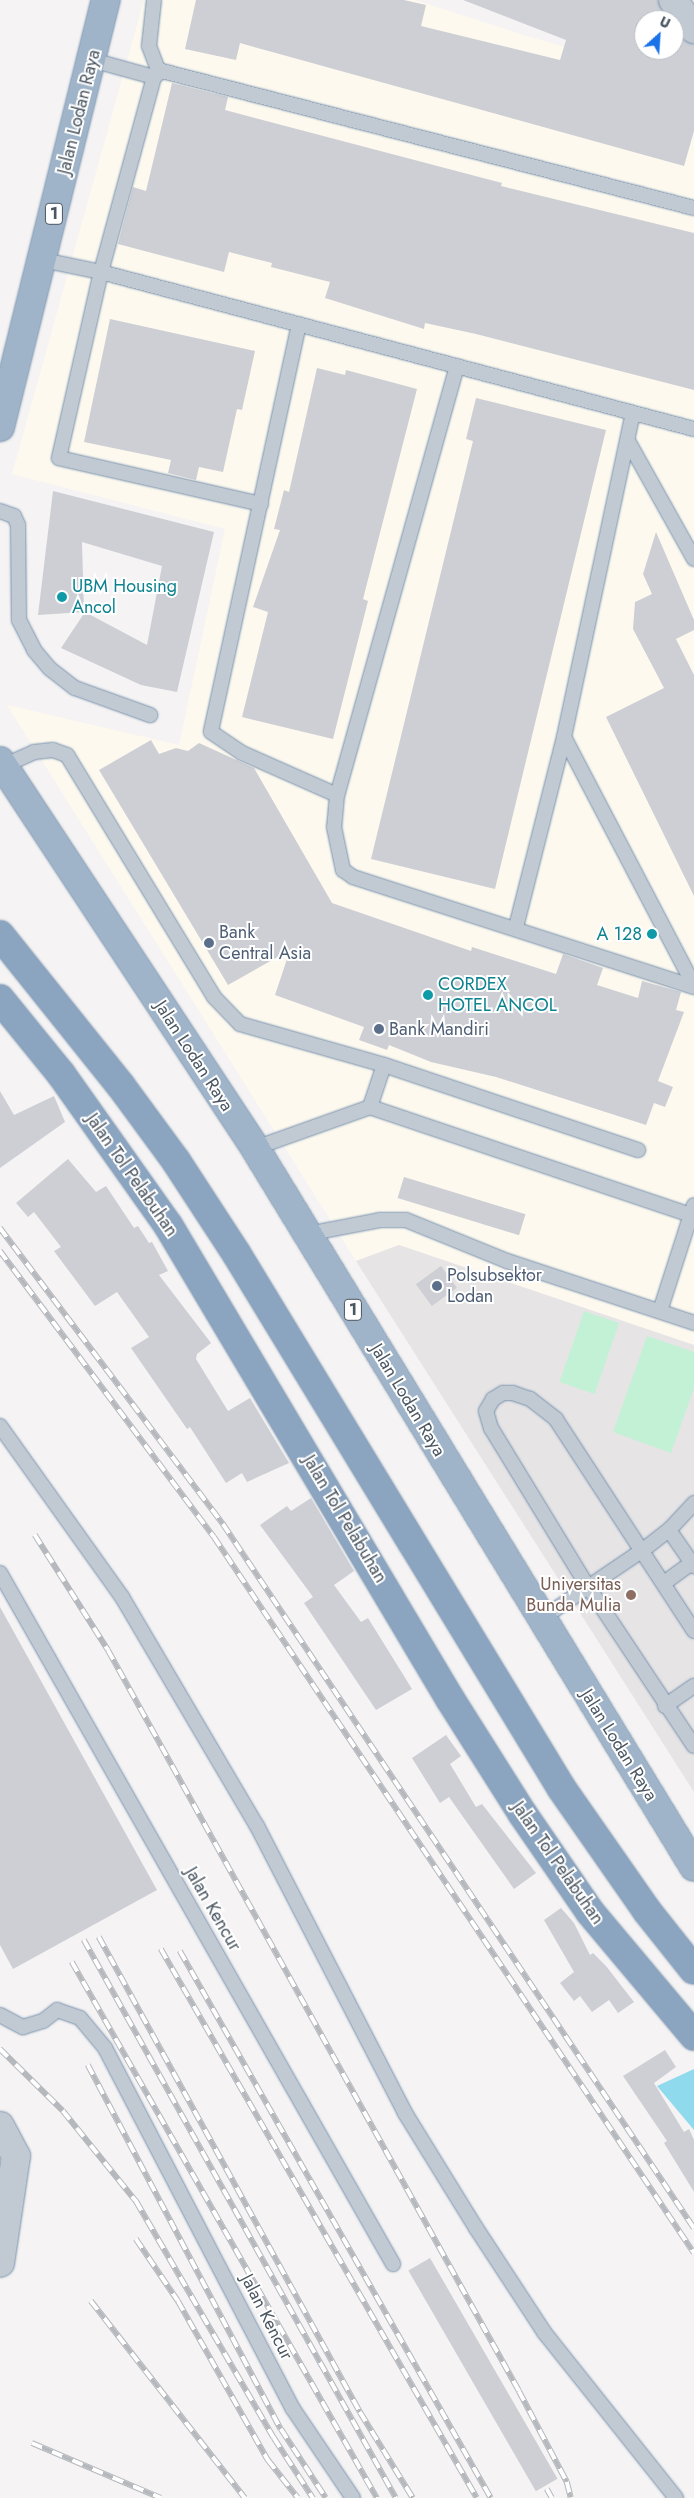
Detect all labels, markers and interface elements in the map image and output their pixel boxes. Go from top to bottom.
north arrow [634,10,684,60]
text: U [656,11,674,34]
street label: Jalan Lodan Raya [53,48,105,176]
road number: 1 [44,200,64,228]
place label: UBM Housing Ancol [72,576,177,618]
marker: UBM Housing Ancol [56,591,68,603]
place label: Bank Central Asia [219,922,311,964]
place label: A 128 [597,923,642,945]
marker: A 128 [646,928,658,940]
marker: Bank Central Asia [203,937,215,949]
place label: CORDEX HOTEL ANCOL [438,974,557,1016]
marker: CORDEX HOTEL ANCOL [422,989,434,1001]
street label: Jalan Lodan Raya [150,997,238,1115]
place label: Bank Mandiri [389,1018,489,1040]
marker: Bank Mandiri [373,1023,385,1035]
street label: Jalan Tol Pelabuhan [82,1109,182,1241]
place label: Polsubsektor Lodan [447,1265,542,1308]
marker: Polsubsektor Lodan [431,1280,443,1292]
road number: 1 [343,1296,363,1324]
street label: Jalan Lodan Raya [366,1340,450,1460]
street label: Jalan Tol Pelabuhan [298,1451,392,1587]
place label: Universitas Bunda Mulia [526,1574,621,1616]
marker: Universitas Bunda Mulia [625,1589,637,1601]
street label: Jalan Lodan Raya [576,1685,662,1805]
street label: Jalan Tol Pelabuhan [508,1797,608,1929]
street label: Jalan Kencur [180,1863,246,1955]
street label: Jalan Kencur [236,2271,298,2363]

